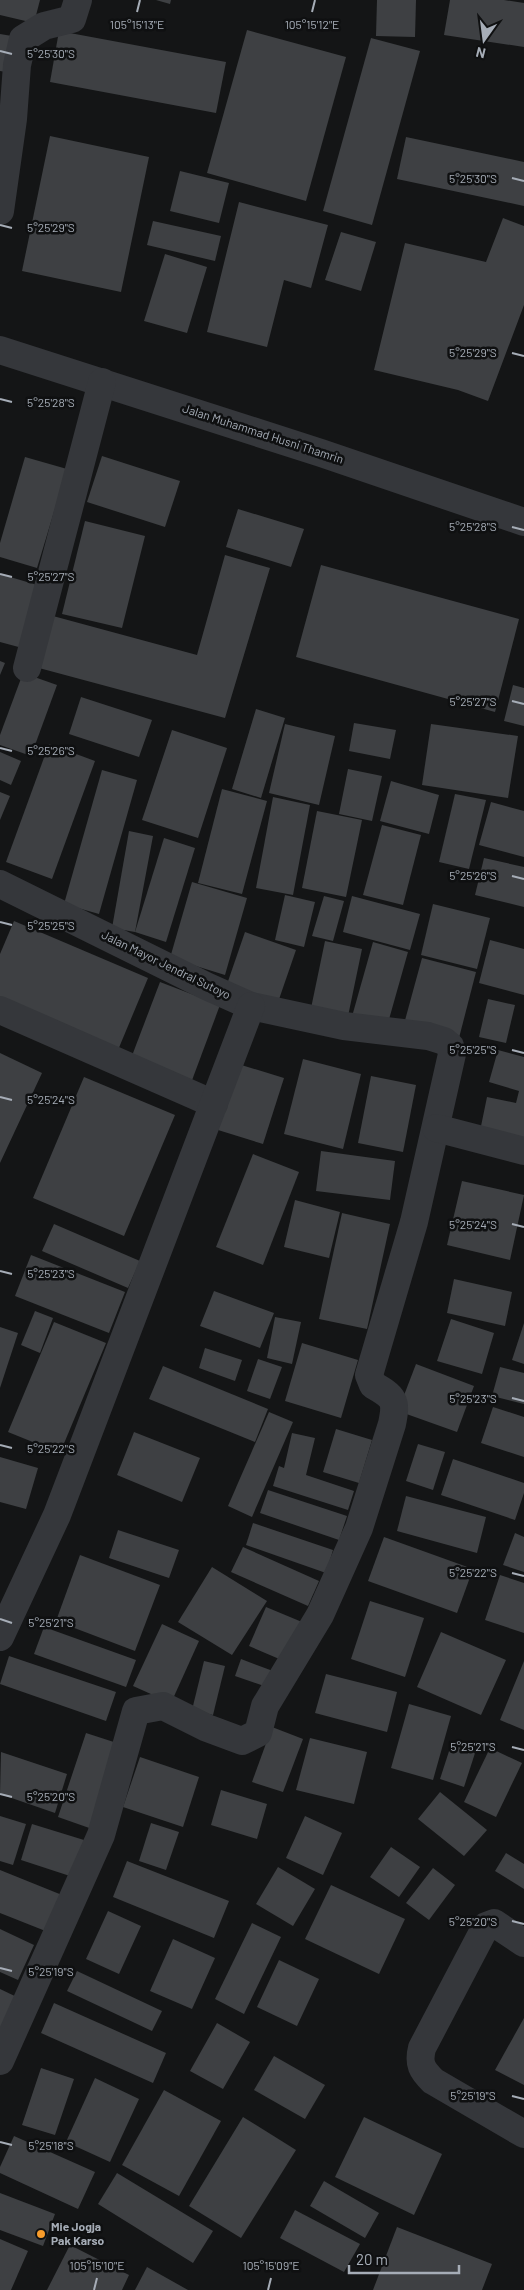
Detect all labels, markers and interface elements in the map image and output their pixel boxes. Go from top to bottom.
north arrow [459,15,509,65]
text: 105°15'13"E [110,17,164,31]
text: 105°15'12"E [285,17,339,31]
text: N [474,44,487,62]
text: 5°25'30"S [27,46,75,60]
text: 5°25'30"S [449,171,497,185]
text: 5°25'29"S [27,220,75,234]
text: 5°25'29"S [449,345,497,359]
text: 5°25'28"S [27,395,75,409]
street label: Jalan Muhammad Husni Thamrin [181,400,346,466]
text: 5°25'28"S [449,519,497,533]
text: 5°25'27"S [27,569,75,583]
text: 5°25'27"S [449,694,497,708]
text: 5°25'26"S [27,743,75,757]
text: 5°25'26"S [449,868,497,882]
text: 5°25'25"S [27,918,75,932]
street label: Jalan Mayor Jendral Sutoyo [100,927,233,1001]
text: 5°25'25"S [449,1042,497,1056]
text: 5°25'24"S [27,1092,75,1106]
text: 5°25'24"S [449,1217,497,1231]
text: 5°25'23"S [27,1266,75,1280]
text: 5°25'23"S [449,1391,497,1405]
text: 5°25'22"S [27,1441,75,1455]
text: 5°25'22"S [449,1565,497,1579]
text: 5°25'21"S [28,1615,74,1629]
text: 5°25'21"S [450,1739,496,1753]
text: 5°25'20"S [27,1789,75,1803]
text: 5°25'20"S [449,1914,497,1928]
text: 5°25'19"S [28,1964,74,1978]
text: 5°25'19"S [450,2088,496,2102]
text: 5°25'18"S [28,2138,74,2152]
place label: Mie Jogja Pak Karso [51,2219,105,2247]
marker: Mie Jogja Pak Karso [35,2228,47,2240]
scale bar [349,2242,459,2274]
text: 20 m [356,2250,388,2268]
text: 105°15'10"E [69,2258,125,2272]
text: 105°15'09"E [242,2258,300,2272]

